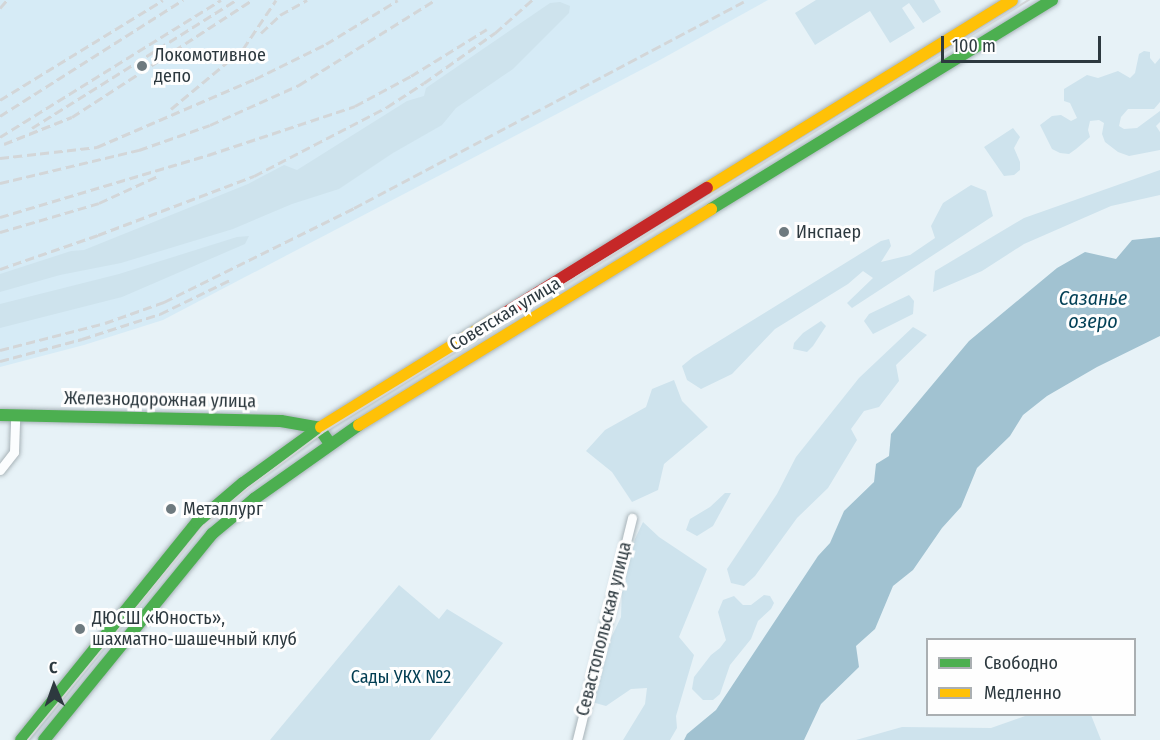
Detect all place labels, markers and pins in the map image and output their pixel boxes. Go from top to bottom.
place label: Локомотивное депо [154,45,266,88]
marker: Локомотивное депо [135,59,149,73]
place label: Инспаер [796,221,861,243]
marker: Инспаер [777,225,791,239]
place label: Металлург [183,498,263,520]
marker: Металлург [164,502,178,516]
place label: ДЮСШ «Юность», шахматно-шашечный клуб [92,608,297,650]
marker: ДЮСШ «Юность», шахматно-шашечный клуб [73,622,87,636]

